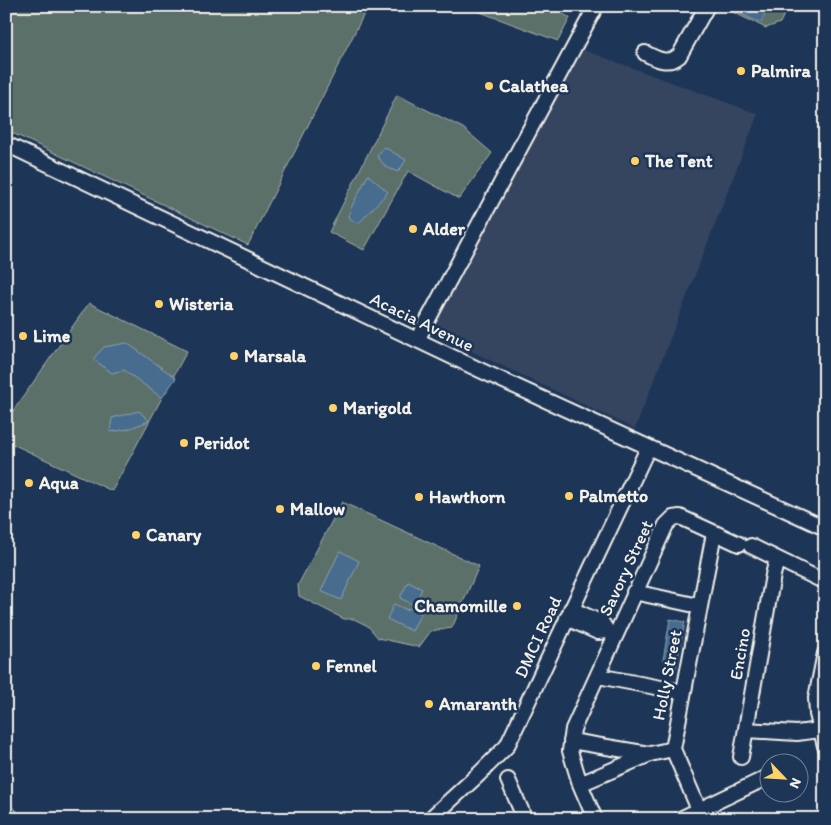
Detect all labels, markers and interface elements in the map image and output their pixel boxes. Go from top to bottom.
place label: Palmira [751,60,811,82]
marker: Palmira [735,65,747,77]
place label: Calathea [499,75,569,97]
marker: Calathea [483,80,495,92]
place label: The Tent [644,150,713,172]
marker: The Tent [629,155,641,167]
place label: Alder [422,218,466,240]
marker: Alder [407,223,419,235]
street label: Acacia Avenue [367,287,477,357]
place label: Wisteria [169,293,234,315]
marker: Wisteria [153,298,165,310]
place label: Lime [33,325,71,347]
marker: Lime [17,330,29,342]
place label: Marsala [244,345,307,367]
marker: Marsala [228,350,240,362]
place label: Marigold [343,397,413,419]
marker: Marigold [327,402,339,414]
place label: Peridot [194,432,250,454]
marker: Peridot [178,437,190,449]
place label: Aqua [38,472,79,494]
marker: Aqua [23,477,35,489]
place label: Palmetto [579,485,648,507]
place label: Hawthorn [429,486,506,508]
marker: Palmetto [563,490,575,502]
marker: Hawthorn [413,491,425,503]
place label: Mallow [290,498,346,520]
marker: Mallow [274,503,286,515]
street label: Savory Street [594,516,658,620]
place label: Canary [146,524,202,546]
marker: Canary [130,529,142,541]
street label: DMCI Road [510,593,566,681]
place label: Chamomille [414,595,507,617]
marker: Chamomille [511,600,523,612]
street label: Encino [725,626,755,682]
street label: Holly Street [647,628,687,722]
place label: Fennel [326,655,378,677]
marker: Fennel [310,660,322,672]
place label: Amaranth [438,693,518,715]
marker: Amaranth [423,698,435,710]
north arrow [758,752,808,802]
text: N [786,775,805,791]

